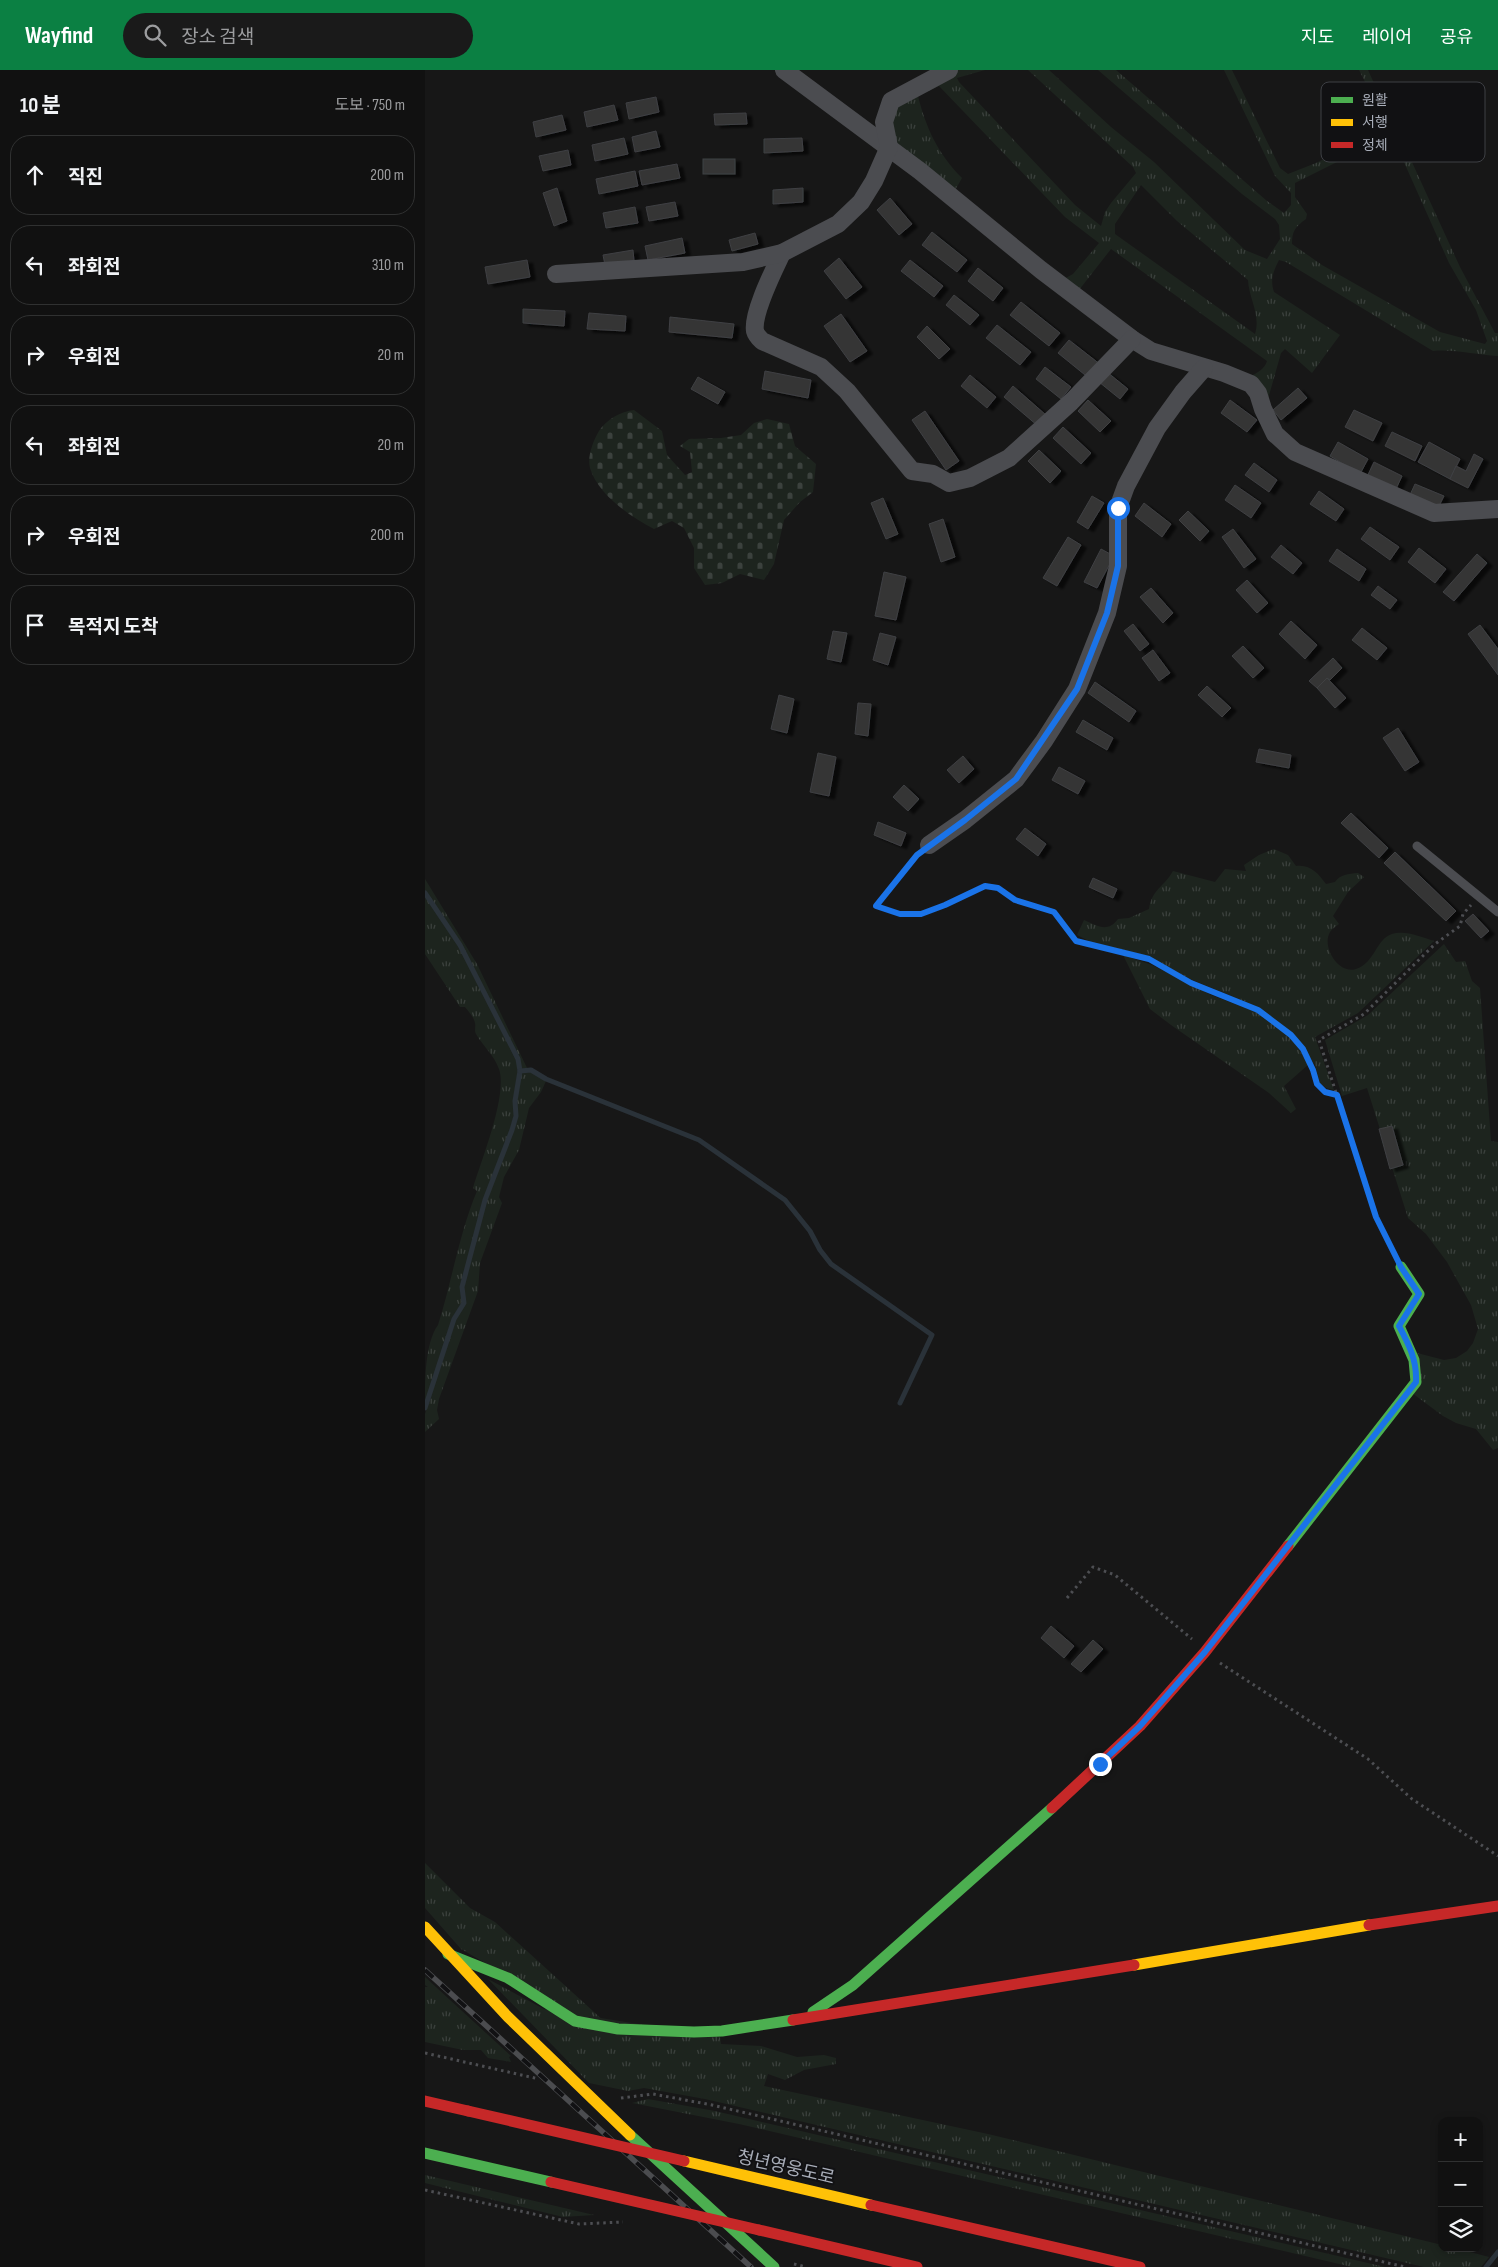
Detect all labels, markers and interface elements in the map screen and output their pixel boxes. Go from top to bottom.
search box [123,13,473,58]
text: Wayfind [25,21,93,50]
icon: search [141,21,169,49]
text: 장소 검색 [181,26,254,49]
text: 지도 [1301,27,1334,48]
text: 레이어 [1362,27,1412,48]
text: 공유 [1440,27,1473,48]
legend [1321,82,1485,162]
text: 원활 [1362,92,1388,109]
text: 10 분 [20,93,61,118]
text: 도보 · 750 m [335,96,405,115]
text: 서행 [1362,114,1388,131]
text: 정체 [1362,137,1388,154]
icon: ahead [21,161,49,189]
text: 직진 [68,166,103,189]
text: 200 m [370,166,404,185]
icon: left [21,251,49,279]
text: 좌회전 [68,256,120,279]
text: 310 m [372,256,404,275]
icon: right [21,341,49,369]
text: 우회전 [68,346,120,369]
text: 20 m [377,346,404,365]
icon: left [21,431,49,459]
text: 좌회전 [68,436,120,459]
text: 20 m [377,436,404,455]
route start [1107,497,1130,520]
icon: right [21,521,49,549]
text: 우회전 [68,526,120,549]
text: 200 m [370,526,404,545]
icon: arrive [21,611,49,639]
text: 목적지 도착 [68,616,158,639]
route end [1089,1753,1112,1776]
map controls [1438,2117,1483,2252]
button: + [1438,2117,1483,2162]
street label: 청년영웅도로 [735,2146,837,2189]
button: − [1438,2162,1483,2207]
button: layers [1438,2207,1483,2252]

